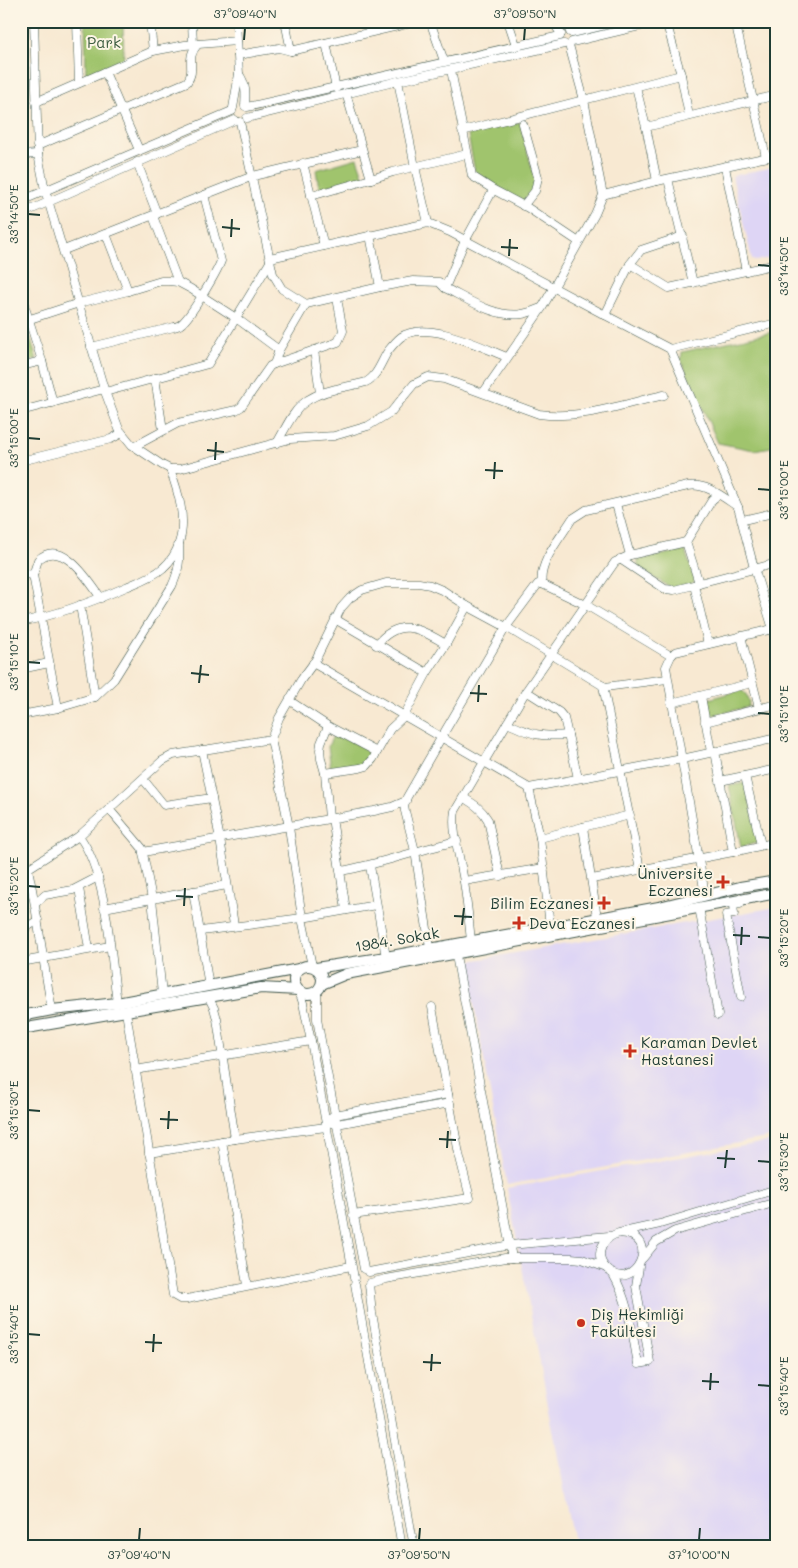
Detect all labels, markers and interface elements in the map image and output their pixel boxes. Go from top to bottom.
text: 37°09'40"N [213,5,277,21]
text: 37°09'50"N [494,5,556,21]
park label: Park [87,32,121,52]
text: 33°14'50"E [5,184,21,244]
text: 33°14'50"E [775,236,791,296]
text: 33°15'00"E [5,408,21,468]
text: 33°15'00"E [775,460,791,520]
text: 33°15'10"E [5,633,21,691]
text: 33°15'10"E [775,685,791,743]
text: 33°15'20"E [5,856,21,915]
place label: Üniversite Eczanesi [638,863,713,900]
marker: Üniversite Eczanesi [717,876,729,888]
place label: Bilim Eczanesi [490,893,594,913]
marker: Bilim Eczanesi [598,897,610,909]
text: 33°15'20"E [775,908,791,967]
place label: Deva Eczanesi [529,913,635,933]
marker: Deva Eczanesi [513,917,525,929]
street label: 1984. Sokak [353,922,441,956]
place label: Karaman Devlet Hastanesi [641,1032,758,1069]
marker: Karaman Devlet Hastanesi [623,1044,637,1058]
text: 33°15'30"E [5,1080,21,1140]
text: 33°15'30"E [775,1132,791,1192]
text: 33°15'40"E [5,1304,21,1364]
place label: Diş Hekimliği Fakültesi [591,1304,684,1341]
marker: Diş Hekimliği Fakültesi [575,1317,587,1329]
text: 33°15'40"E [775,1356,791,1416]
text: 37°09'40"N [107,1546,171,1562]
text: 37°09'50"N [388,1546,450,1562]
text: 37°10'00"N [668,1546,730,1562]

